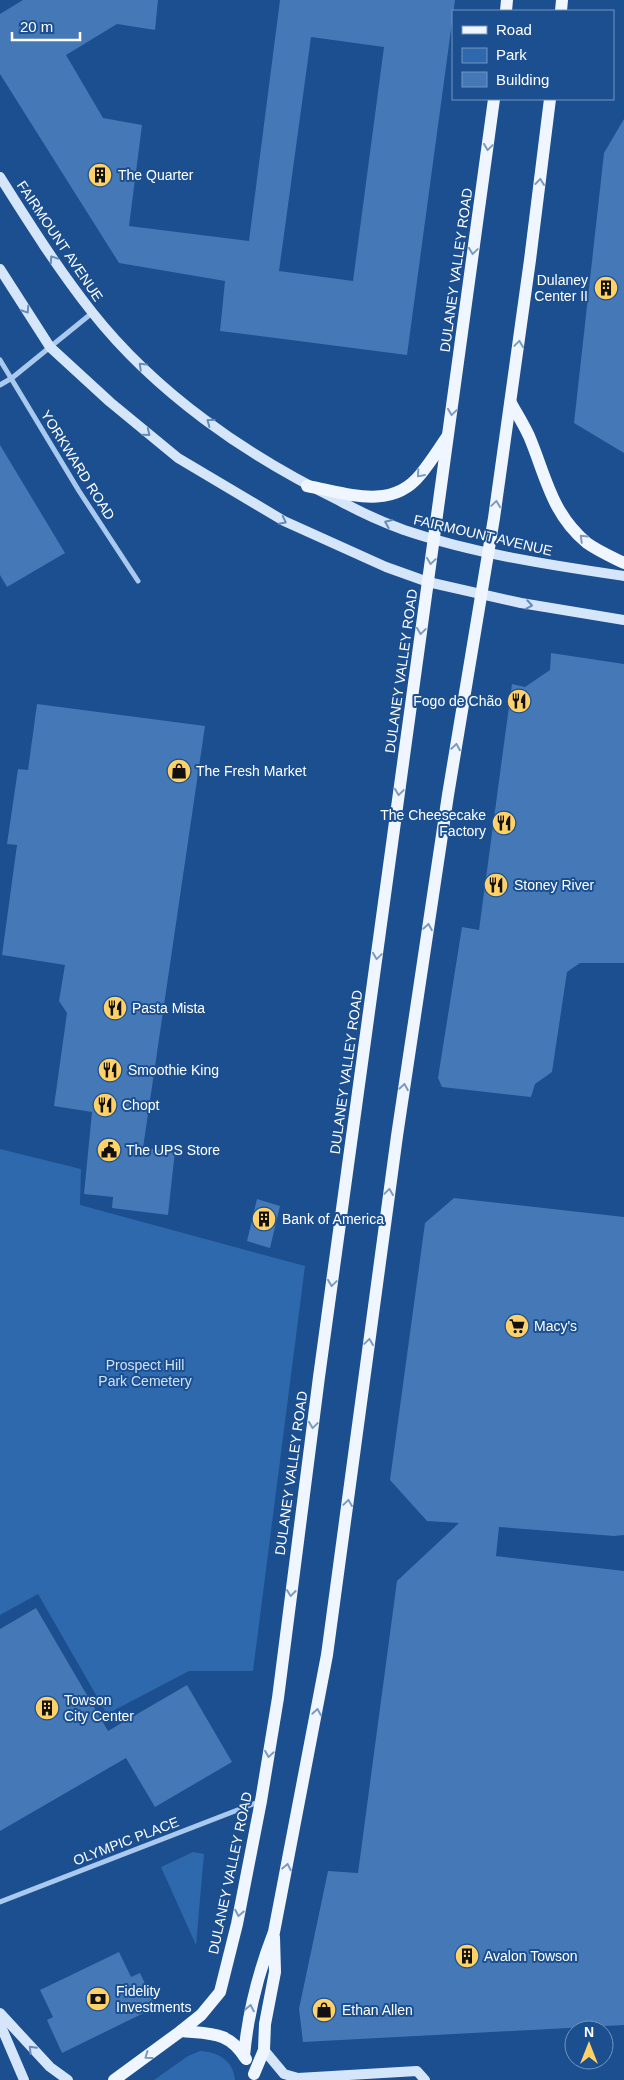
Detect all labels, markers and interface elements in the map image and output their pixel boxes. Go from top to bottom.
scale bar [12,10,80,42]
legend [452,10,614,100]
text: 20 m [20,18,53,35]
text: Road [496,21,532,38]
text: Park [496,46,527,63]
text: Building [496,71,549,88]
one-way arrow [483,143,493,151]
building icon: The Quarter [87,162,113,188]
place label: The Quarter [118,167,194,183]
street label: FAIRMOUNT AVENUE [14,178,106,304]
one-way arrow [534,178,545,186]
street label: DULANEY VALLEY ROAD [437,187,475,353]
one-way arrow [469,247,479,255]
one-way arrow [50,255,59,265]
place label: Dulaney Center II [534,272,588,304]
building icon: Dulaney Center II [593,275,619,301]
one-way arrow [20,304,29,314]
one-way arrow [513,339,524,347]
one-way arrow [138,363,147,372]
street label: YORKWARD ROAD [38,407,118,523]
one-way arrow [447,408,457,416]
one-way arrow [207,420,216,428]
one-way arrow [141,427,150,435]
one-way arrow [417,469,426,478]
one-way arrow [490,500,500,509]
street label: FAIRMOUNT AVENUE [412,511,554,559]
one-way arrow [278,515,287,525]
one-way arrow [384,519,393,530]
one-way arrow [579,535,588,544]
one-way arrow [426,557,437,565]
street label: DULANEY VALLEY ROAD [382,588,420,754]
one-way arrow [524,599,533,609]
one-way arrow [417,626,427,635]
restaurant icon: Fogo de Chão [506,688,532,714]
place label: Fogo de Chão [413,693,502,709]
one-way arrow [450,742,460,751]
shop icon: The Fresh Market [166,758,192,784]
place label: The Fresh Market [196,763,307,779]
one-way arrow [395,787,405,796]
place label: The Cheesecake Factory [380,807,486,839]
restaurant icon: The Cheesecake Factory [491,810,517,836]
restaurant icon: Stoney River [483,872,509,898]
place label: Stoney River [514,877,594,893]
one-way arrow [422,922,433,930]
one-way arrow [372,952,383,960]
street label: DULANEY VALLEY ROAD [327,989,365,1155]
restaurant icon: Pasta Mista [102,995,128,1021]
place label: Pasta Mista [132,1000,205,1016]
restaurant icon: Smoothie King [97,1057,123,1083]
place label: Smoothie King [128,1062,219,1078]
one-way arrow [398,1083,409,1091]
restaurant icon: Chopt [92,1092,118,1118]
place label: Chopt [122,1097,159,1113]
public building icon: The UPS Store [96,1137,122,1163]
place label: The UPS Store [126,1142,220,1158]
one-way arrow [383,1188,394,1196]
building icon: Bank of America [251,1206,277,1232]
place label: Bank of America [282,1211,384,1227]
one-way arrow [327,1280,338,1288]
supermarket icon: Macy's [504,1313,530,1339]
place label: Macy's [534,1318,577,1334]
one-way arrow [363,1338,374,1346]
park label: Prospect Hill Park Cemetery [98,1357,192,1389]
street label: DULANEY VALLEY ROAD [272,1390,310,1556]
one-way arrow [308,1421,318,1430]
one-way arrow [342,1499,353,1507]
one-way arrow [286,1588,296,1597]
place label: Towson City Center [64,1692,134,1724]
building icon: Towson City Center [34,1695,60,1721]
one-way arrow [311,1707,321,1716]
one-way arrow [264,1749,274,1758]
street label: DULANEY VALLEY ROAD [205,1790,255,1956]
street label: OLYMPIC PLACE [71,1814,181,1868]
one-way arrow [281,1862,291,1871]
one-way arrow [234,1909,245,1918]
building icon: Avalon Towson [454,1943,480,1969]
place label: Avalon Towson [484,1948,578,1964]
place label: Fidelity Investments [116,1983,191,2015]
bank icon: Fidelity Investments [85,1986,111,2012]
shop icon: Ethan Allen [311,1997,337,2023]
place label: Ethan Allen [342,2002,413,2018]
one-way arrow [244,2004,255,2013]
north arrow [564,2020,614,2070]
text: N [584,2024,594,2040]
one-way arrow [29,2046,38,2055]
one-way arrow [144,2050,154,2059]

